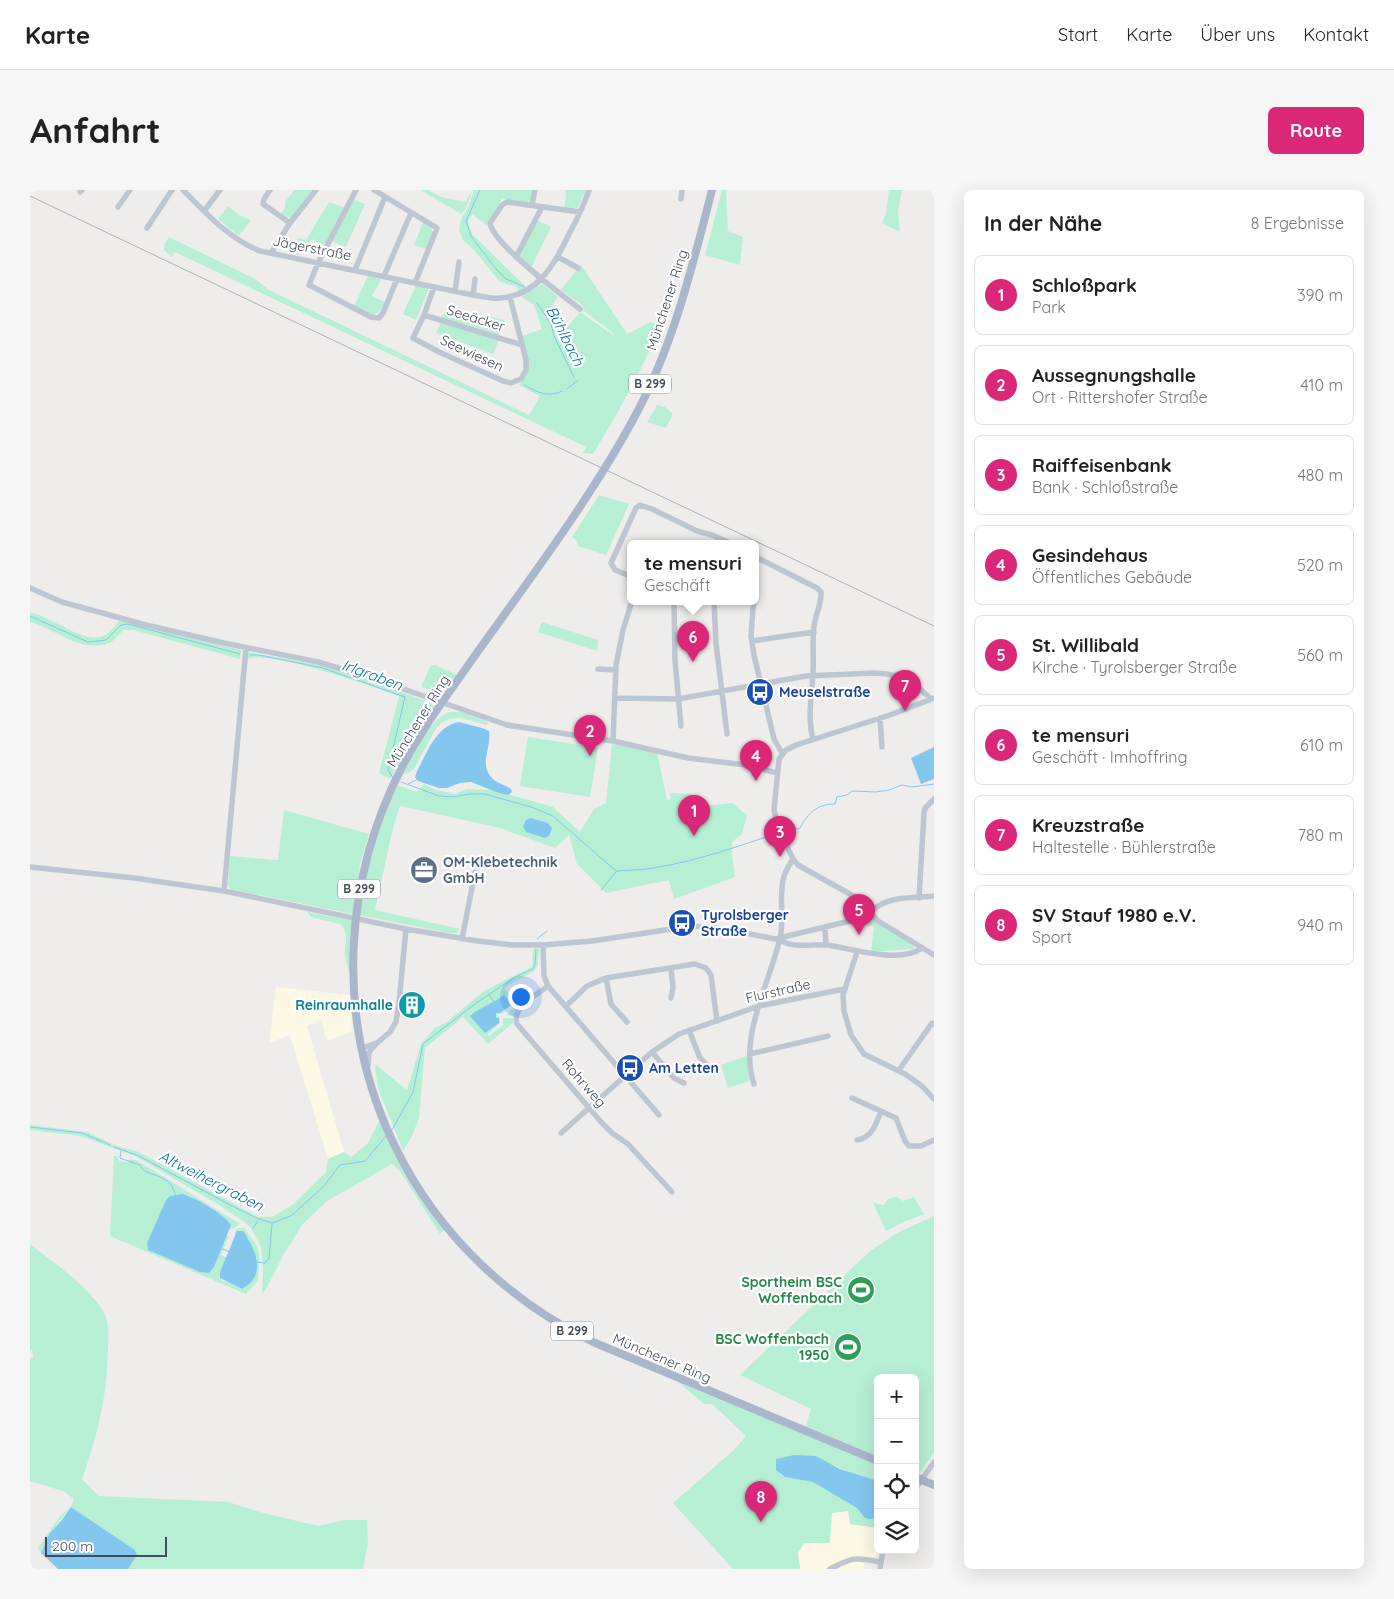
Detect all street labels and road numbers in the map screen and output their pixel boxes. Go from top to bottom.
street label: Jägerstraße [271,232,353,264]
street label: Münchener Ring [642,247,692,353]
street label: Seeäcker [445,301,508,336]
street label: Seewiesen [438,331,506,375]
road number: B 299 [629,374,671,393]
street label: Münchener Ring [383,672,453,770]
road number: B 299 [338,880,380,899]
street label: Flurstraße [744,975,812,1007]
street label: Rohrweg [558,1055,610,1111]
road number: B 299 [551,1322,593,1340]
street label: Münchener Ring [610,1329,714,1387]

